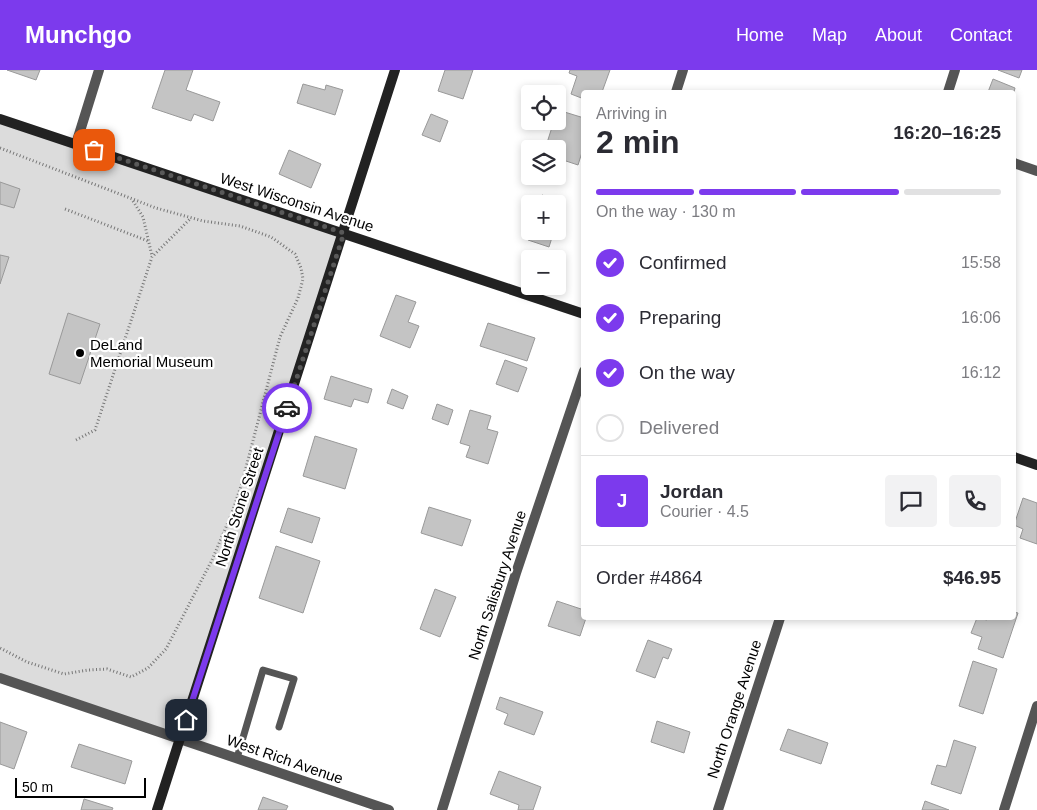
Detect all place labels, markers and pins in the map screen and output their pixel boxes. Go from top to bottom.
pin [73,129,115,171]
place label: DeLand Memorial Museum [90,336,213,370]
marker: DeLand Memorial Museum [74,347,86,359]
pin [165,699,207,741]

